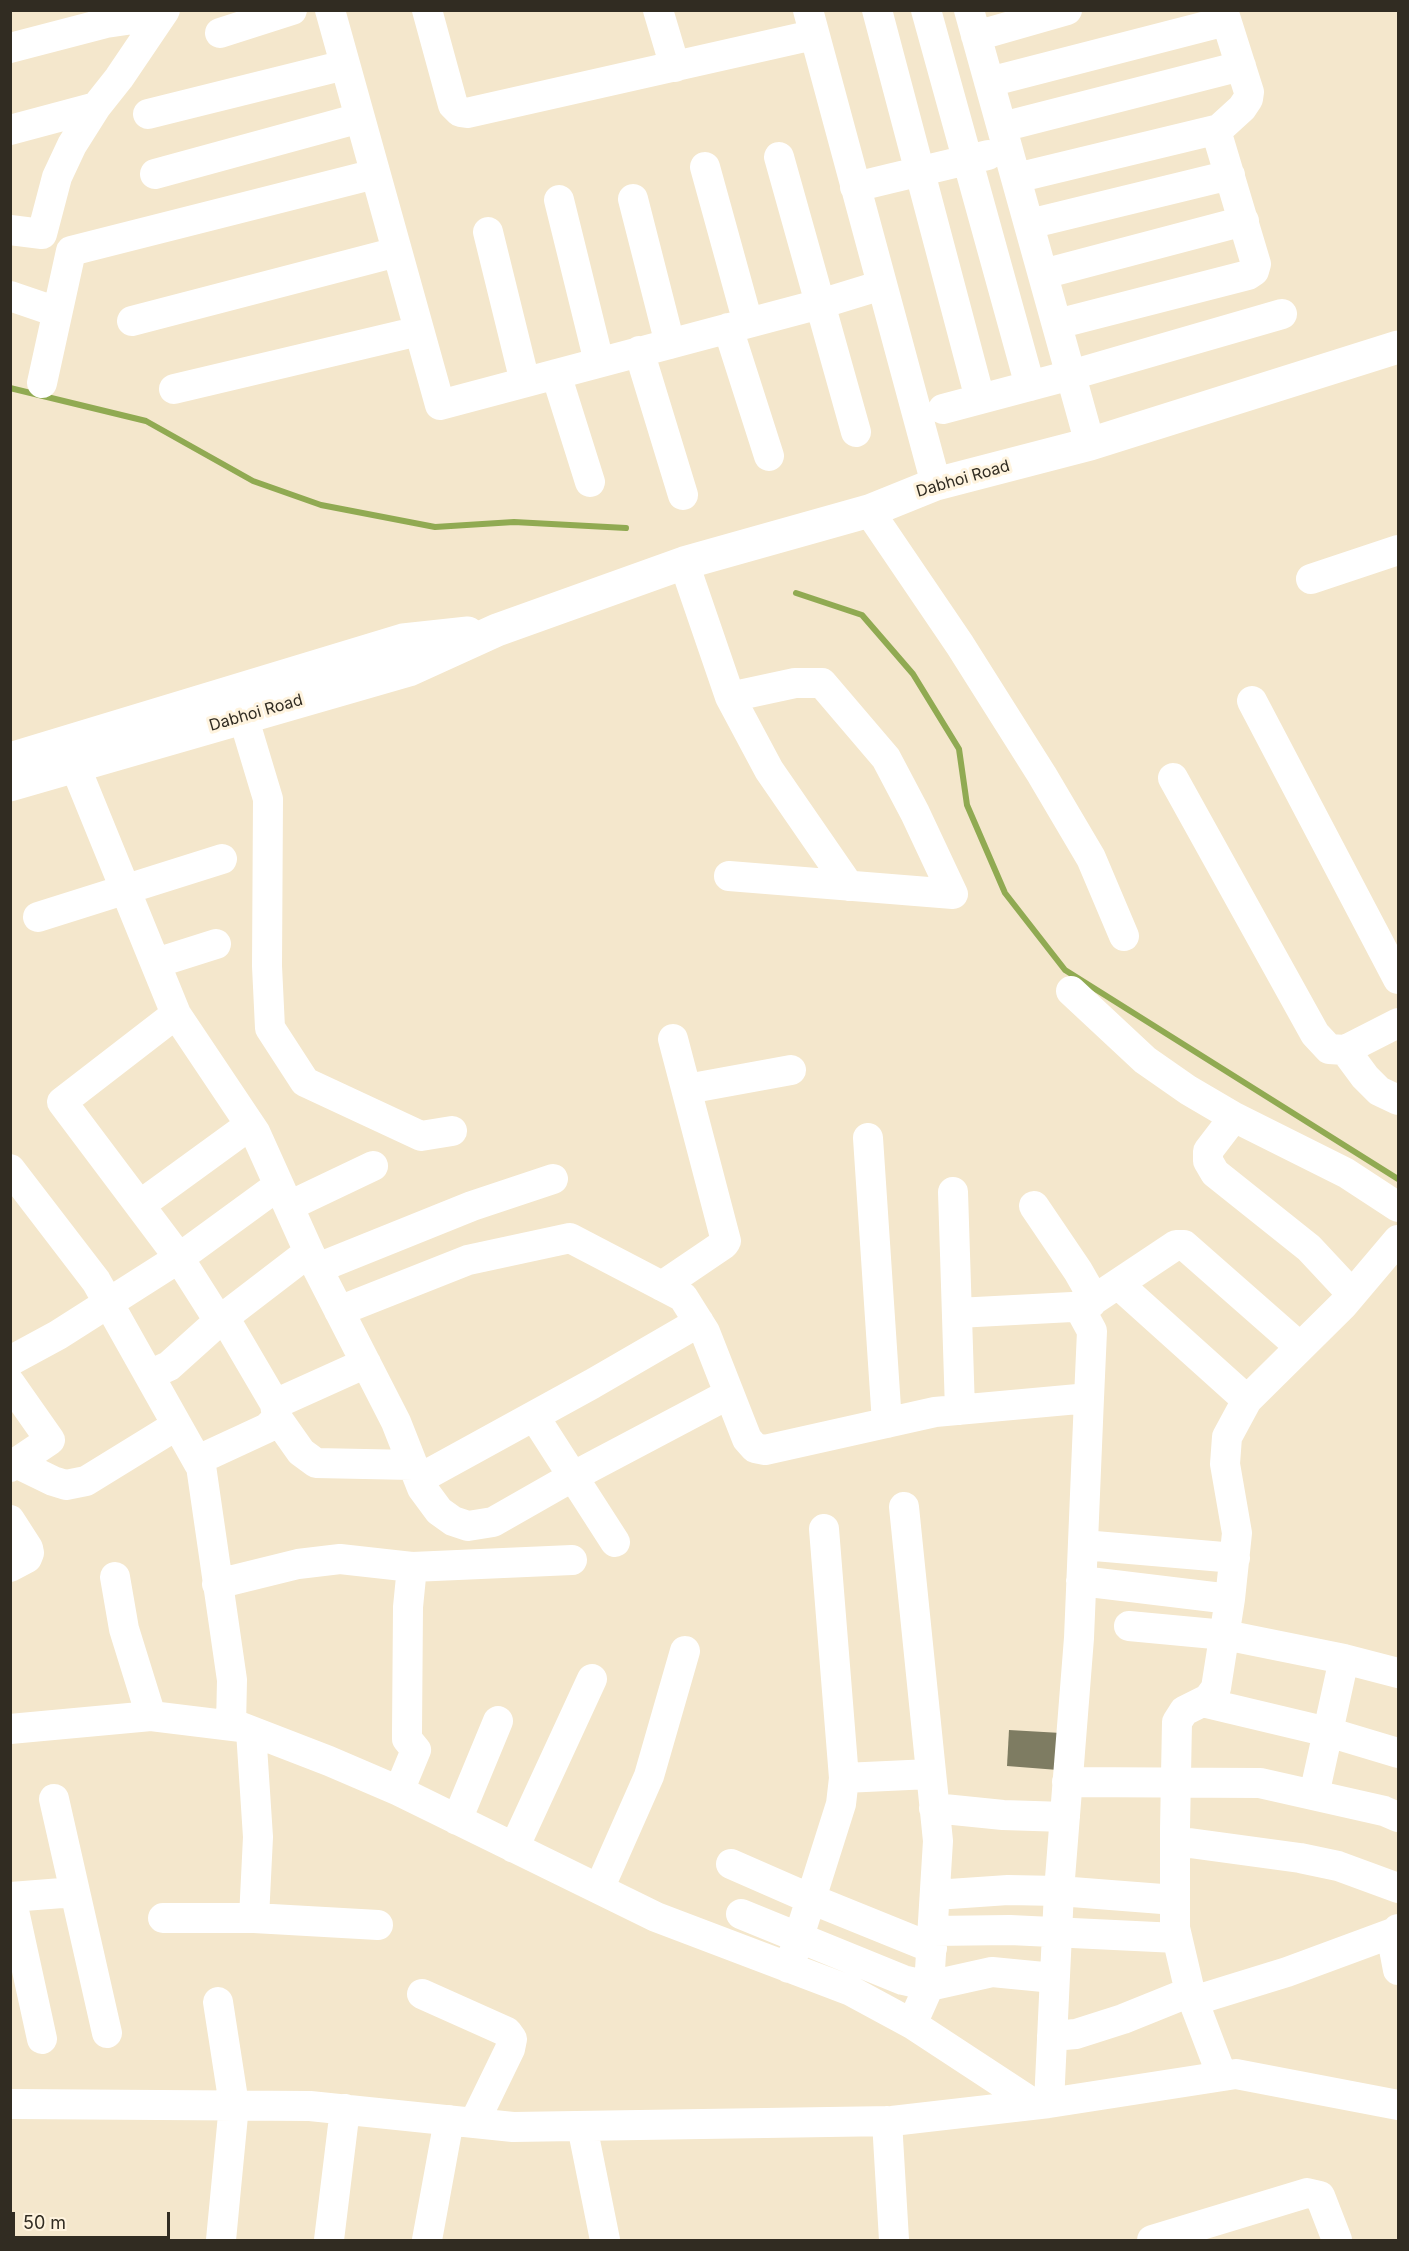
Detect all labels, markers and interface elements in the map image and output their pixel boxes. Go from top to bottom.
street label: Dabhoi Road [914,456,1012,502]
street label: Dabhoi Road [207,690,305,736]
scale bar [15,2200,172,2238]
text: 50 m [23,2212,66,2233]

